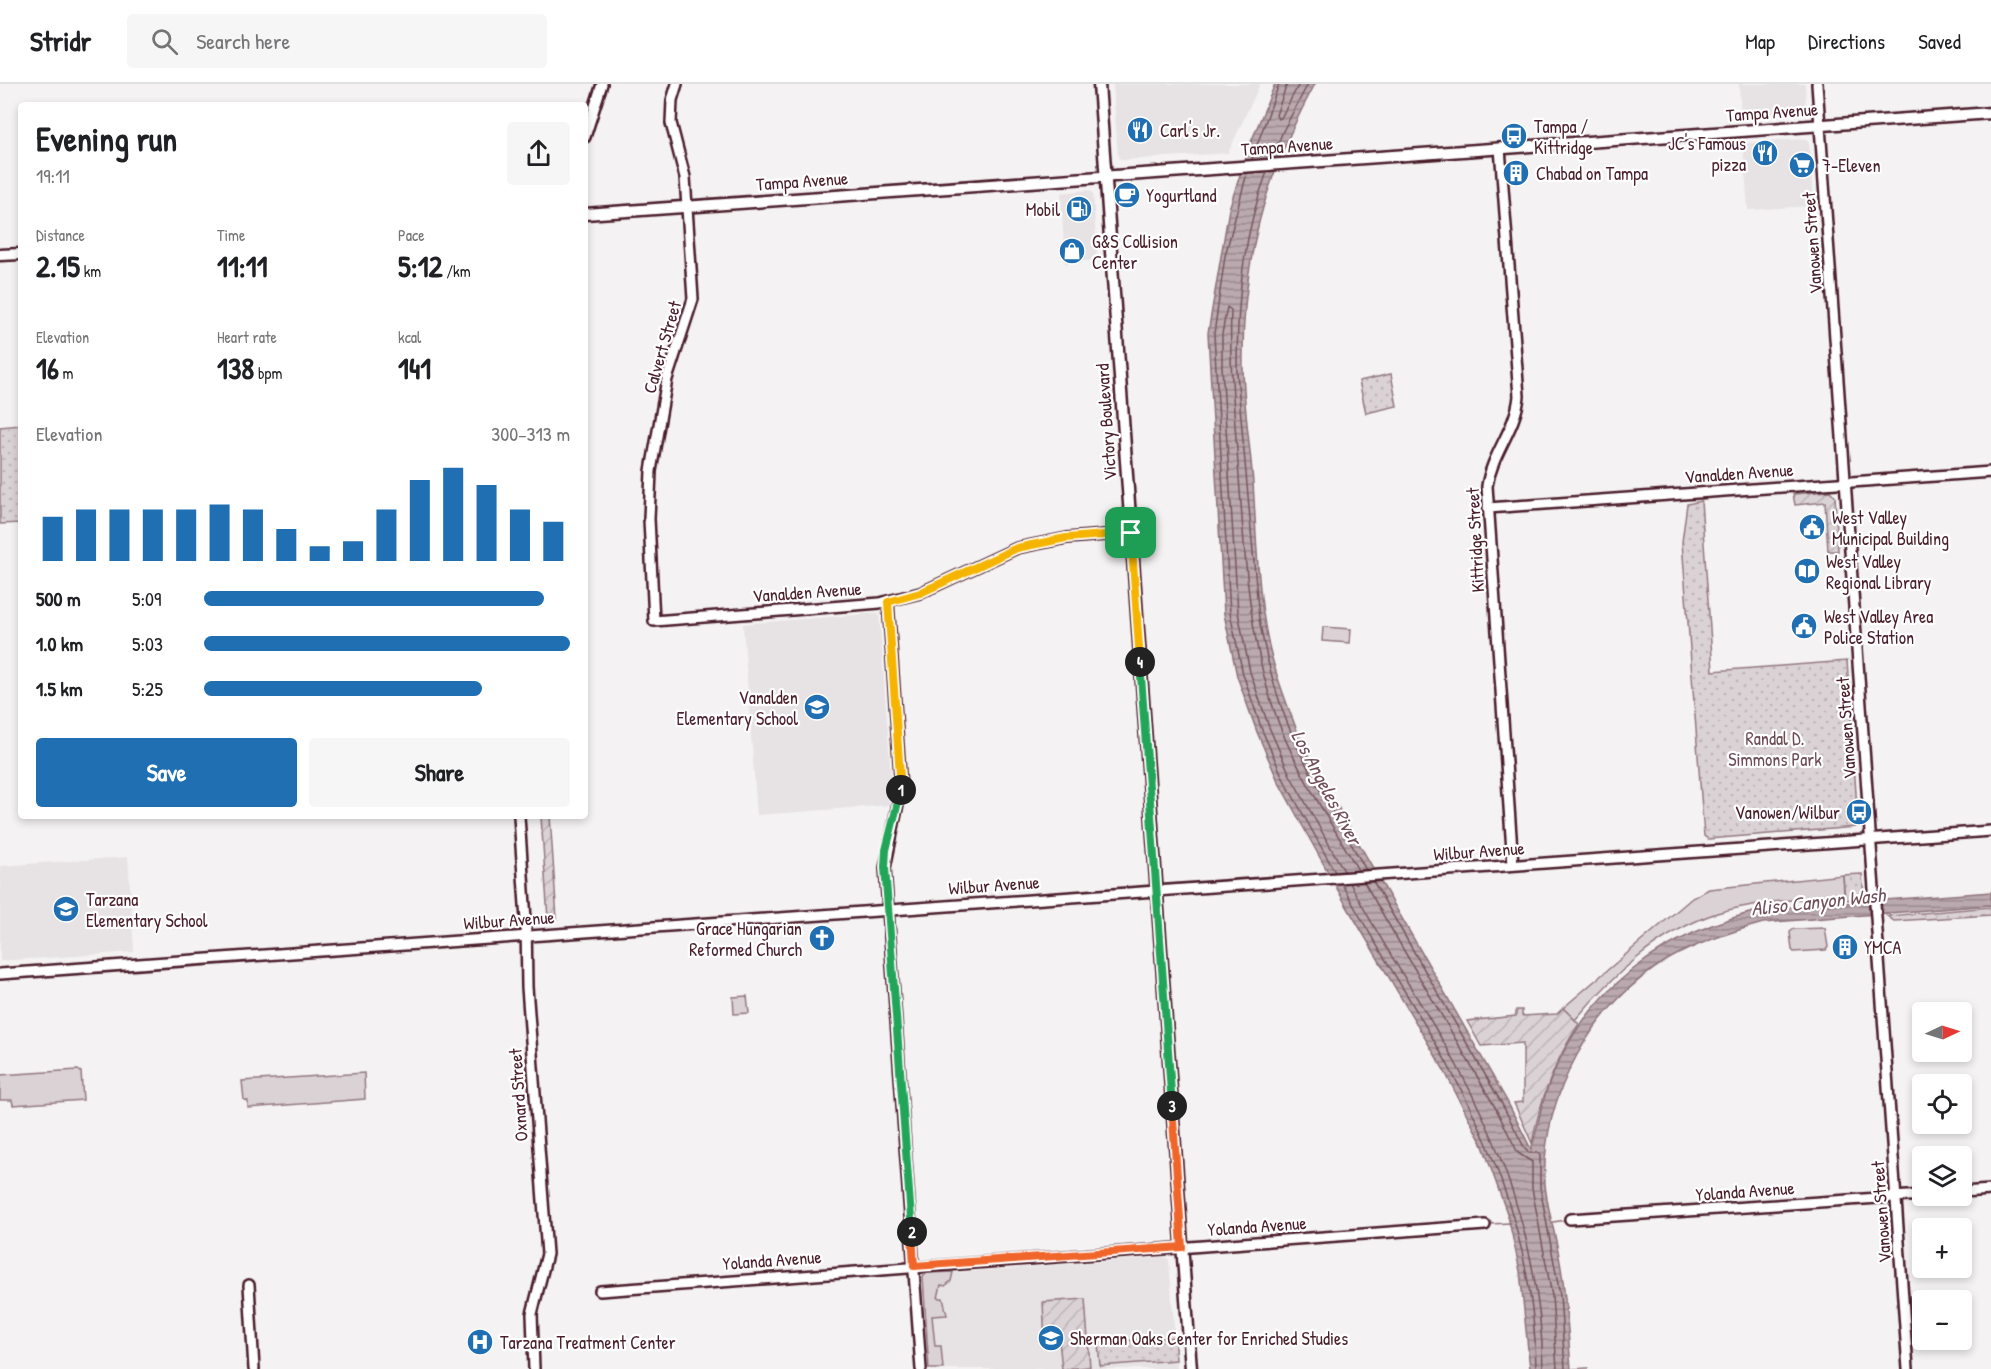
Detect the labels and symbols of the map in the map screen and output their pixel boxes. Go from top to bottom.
street label: Tampa Avenue [1725,96,1819,128]
place label: Tampa / Kittridge [1534,114,1593,160]
restaurant icon: Carl's Jr. [1125,115,1155,145]
place label: Carl's Jr. [1160,118,1220,143]
bus stop icon: Tampa / Kittridge [1499,121,1529,151]
street label: Tampa Avenue [1240,130,1334,162]
place label: JC's Famous pizza [1668,131,1746,177]
restaurant icon: JC's Famous pizza [1750,138,1780,168]
supermarket icon: 7-Eleven [1787,150,1817,180]
place label: 7-Eleven [1822,153,1881,178]
building icon: Chabad on Tampa [1501,158,1531,188]
place label: Chabad on Tampa [1536,161,1648,186]
street label: Tampa Avenue [755,165,849,197]
cafe icon: Yogurtland [1112,180,1142,210]
place label: Yogurtland [1146,183,1217,208]
street label: Vanowen Street [1796,190,1828,295]
fuel station icon: Mobil [1064,194,1094,224]
place label: Mobil [1026,197,1060,222]
place label: G&S Collision Center [1092,229,1178,275]
shop icon: G&S Collision Center [1057,236,1087,266]
street label: Calvert Street [637,297,687,396]
street label: Victory Boulevard [1089,363,1123,481]
street label: Vanalden Avenue [1684,457,1794,489]
street label: Kittridge Street [1460,486,1490,593]
place label: West Valley Municipal Building [1832,505,1949,551]
pin [1105,507,1156,558]
public building icon: West Valley Municipal Building [1797,512,1827,542]
place label: West Valley Regional Library [1826,549,1932,595]
library icon: West Valley Regional Library [1792,556,1822,586]
street label: Vanalden Avenue [752,576,862,608]
place label: West Valley Area Police Station [1824,604,1933,650]
public building icon: West Valley Area Police Station [1789,611,1819,641]
pin: 4 [1125,647,1155,677]
street label: Vanowen Street [1830,675,1862,780]
place label: Vanalden Elementary School [677,685,798,731]
school or university icon: Vanalden Elementary School [802,692,832,722]
water label: Los Angeles River [1285,725,1370,852]
park label: Randal D. Simmons Park [1728,726,1822,772]
pin: 1 [886,775,916,805]
bus stop icon: Vanowen/Wilbur [1844,797,1874,827]
place label: Vanowen/Wilbur [1735,800,1840,825]
street label: Wilbur Avenue [1433,835,1525,867]
street label: Wilbur Avenue [948,869,1040,901]
water label: Aliso Canyon Wash [1750,880,1888,922]
place label: Tarzana Elementary School [86,887,208,933]
school or university icon: Tarzana Elementary School [51,894,81,924]
street label: Wilbur Avenue [463,904,555,936]
place label: Grace Hungarian Reformed Church [689,916,802,962]
church icon: Grace Hungarian Reformed Church [807,923,837,953]
building icon: YMCA [1830,932,1860,962]
place label: YMCA [1864,935,1902,960]
north arrow [1912,1002,1972,1062]
street label: Oxnard Street [502,1047,534,1142]
pin: 3 [1157,1091,1187,1121]
street label: Vanowen Street [1865,1159,1897,1264]
street label: Yolanda Avenue [1695,1175,1795,1207]
street label: Yolanda Avenue [1207,1210,1307,1242]
pin: 2 [897,1217,927,1247]
street label: Yolanda Avenue [722,1244,822,1276]
school or university icon: Sherman Oaks Center for Enriched Studies [1036,1323,1066,1353]
place label: Sherman Oaks Center for Enriched Studies [1070,1326,1348,1351]
hospital icon: Tarzana Treatment Center [465,1327,495,1357]
place label: Tarzana Treatment Center [500,1330,676,1355]

